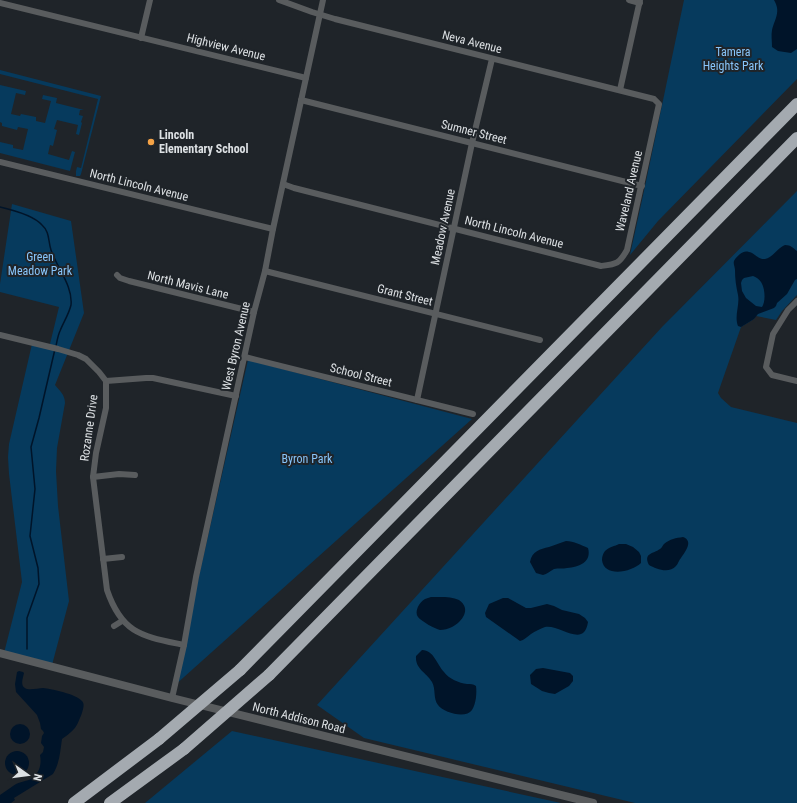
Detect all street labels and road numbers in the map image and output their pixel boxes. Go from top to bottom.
street label: Neva Avenue [441,28,504,56]
street label: Highview Avenue [185,30,267,64]
street label: Sumner Street [440,117,509,147]
street label: Waveland Avenue [613,149,645,233]
street label: North Lincoln Avenue [88,166,190,204]
street label: Meadow Avenue [428,187,458,266]
street label: North Lincoln Avenue [463,213,565,251]
street label: North Mavis Lane [146,268,230,302]
street label: Grant Street [376,281,435,309]
street label: West Byron Avenue [219,300,253,392]
street label: School Street [329,361,394,390]
street label: Rozanne Drive [77,393,101,462]
street label: North Addison Road [251,700,347,736]

